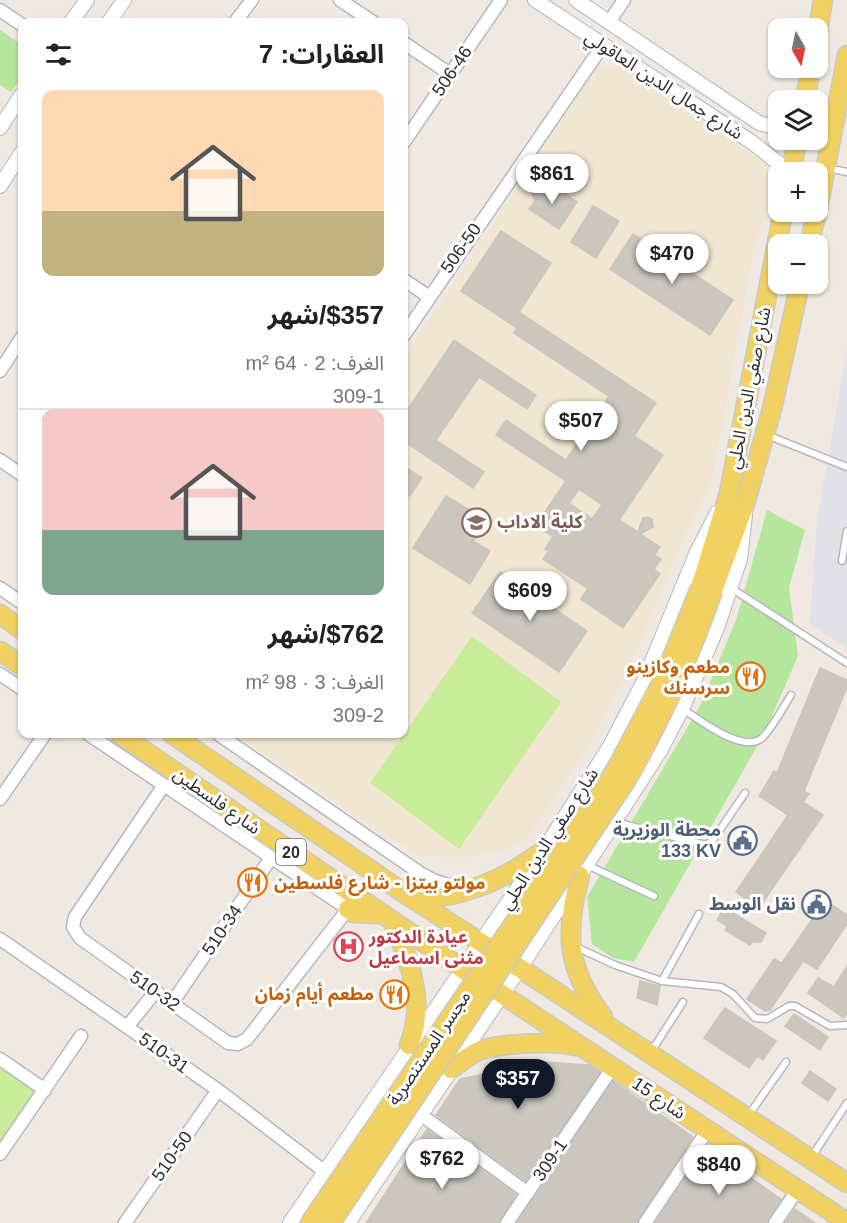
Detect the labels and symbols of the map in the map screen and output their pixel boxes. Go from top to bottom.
north arrow [768,18,828,78]
street label: شارع جمال الدين العاقولي [579,27,747,147]
street label: 506-46 [428,42,476,100]
pin: $861 [516,154,588,205]
street label: 506-50 [437,219,485,277]
pin: $470 [636,234,708,285]
street label: شارع صفي الدين الحلي [723,305,778,471]
pin: $507 [545,401,617,452]
school or university icon: كلية الاداب [460,506,492,538]
place label: كلية الاداب [497,512,584,532]
pin: $609 [494,571,566,622]
place label: مطعم وكازينو سرسنك [626,657,730,699]
restaurant icon: مطعم وكازينو سرسنك [735,661,767,693]
street label: شارع فلسطين [167,764,264,842]
street label: شارع صفي الدين الحلي [496,765,606,916]
place label: محطة الوزيرية 133 KV [613,820,721,861]
public building icon: محطة الوزيرية 133 KV [726,824,758,856]
road number: 20 [276,839,306,865]
restaurant icon: مولتو بيتزا - شارع فلسطين [237,867,269,899]
place label: مولتو بيتزا - شارع فلسطين [274,873,486,896]
public building icon: نقل الوسط [801,888,833,920]
place label: نقل الوسط [709,894,796,914]
street label: 510-34 [198,901,246,959]
place label: عيادة الدكتور مثنى اسماعيل [368,927,484,968]
hospital icon: عيادة الدكتور مثنى اسماعيل [332,931,364,963]
street label: 510-32 [126,967,184,1015]
restaurant icon: مطعم أيام زمان [379,978,411,1010]
place label: مطعم أيام زمان [255,981,374,1007]
street label: مجسر المستنصرية [383,987,476,1110]
street label: 510-31 [135,1029,193,1077]
pin: $357 [482,1059,554,1110]
street label: شارع 15 [626,1073,690,1126]
street label: 510-50 [148,1127,196,1185]
street label: 309-1 [529,1135,571,1185]
pin: $762 [406,1139,478,1190]
pin: $840 [683,1145,755,1196]

